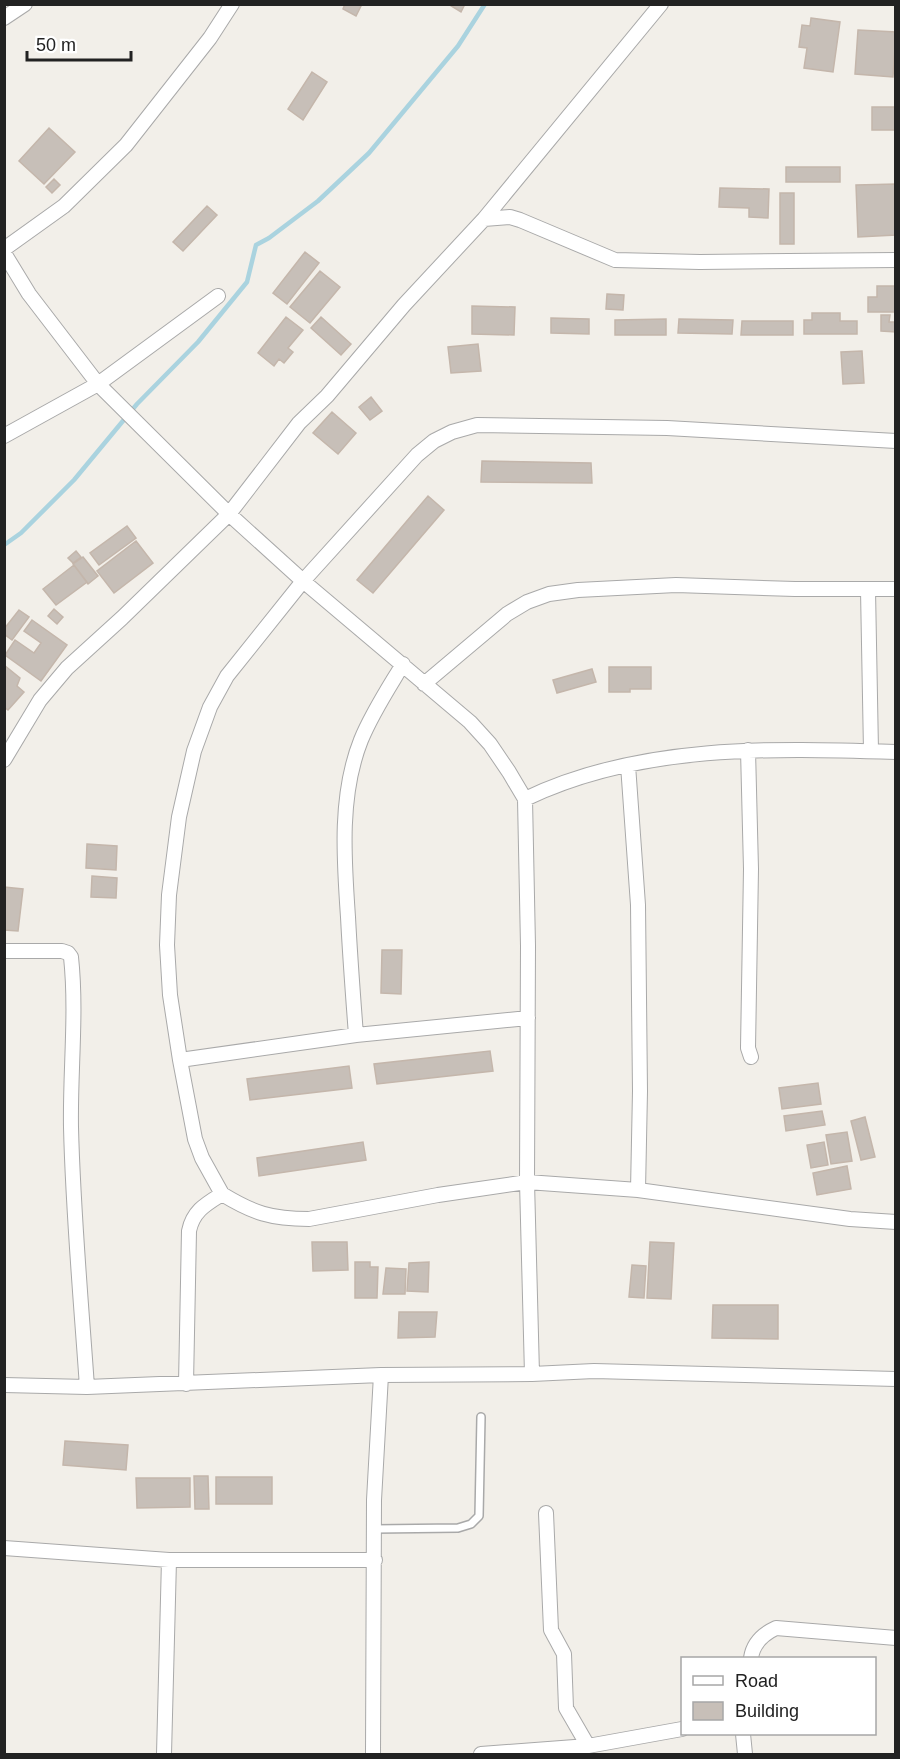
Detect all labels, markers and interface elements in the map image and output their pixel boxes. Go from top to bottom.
scale bar [27,24,130,62]
text: 50 m [36,35,76,55]
legend [681,1657,876,1735]
text: Road [735,1671,778,1691]
text: Building [735,1701,799,1721]

